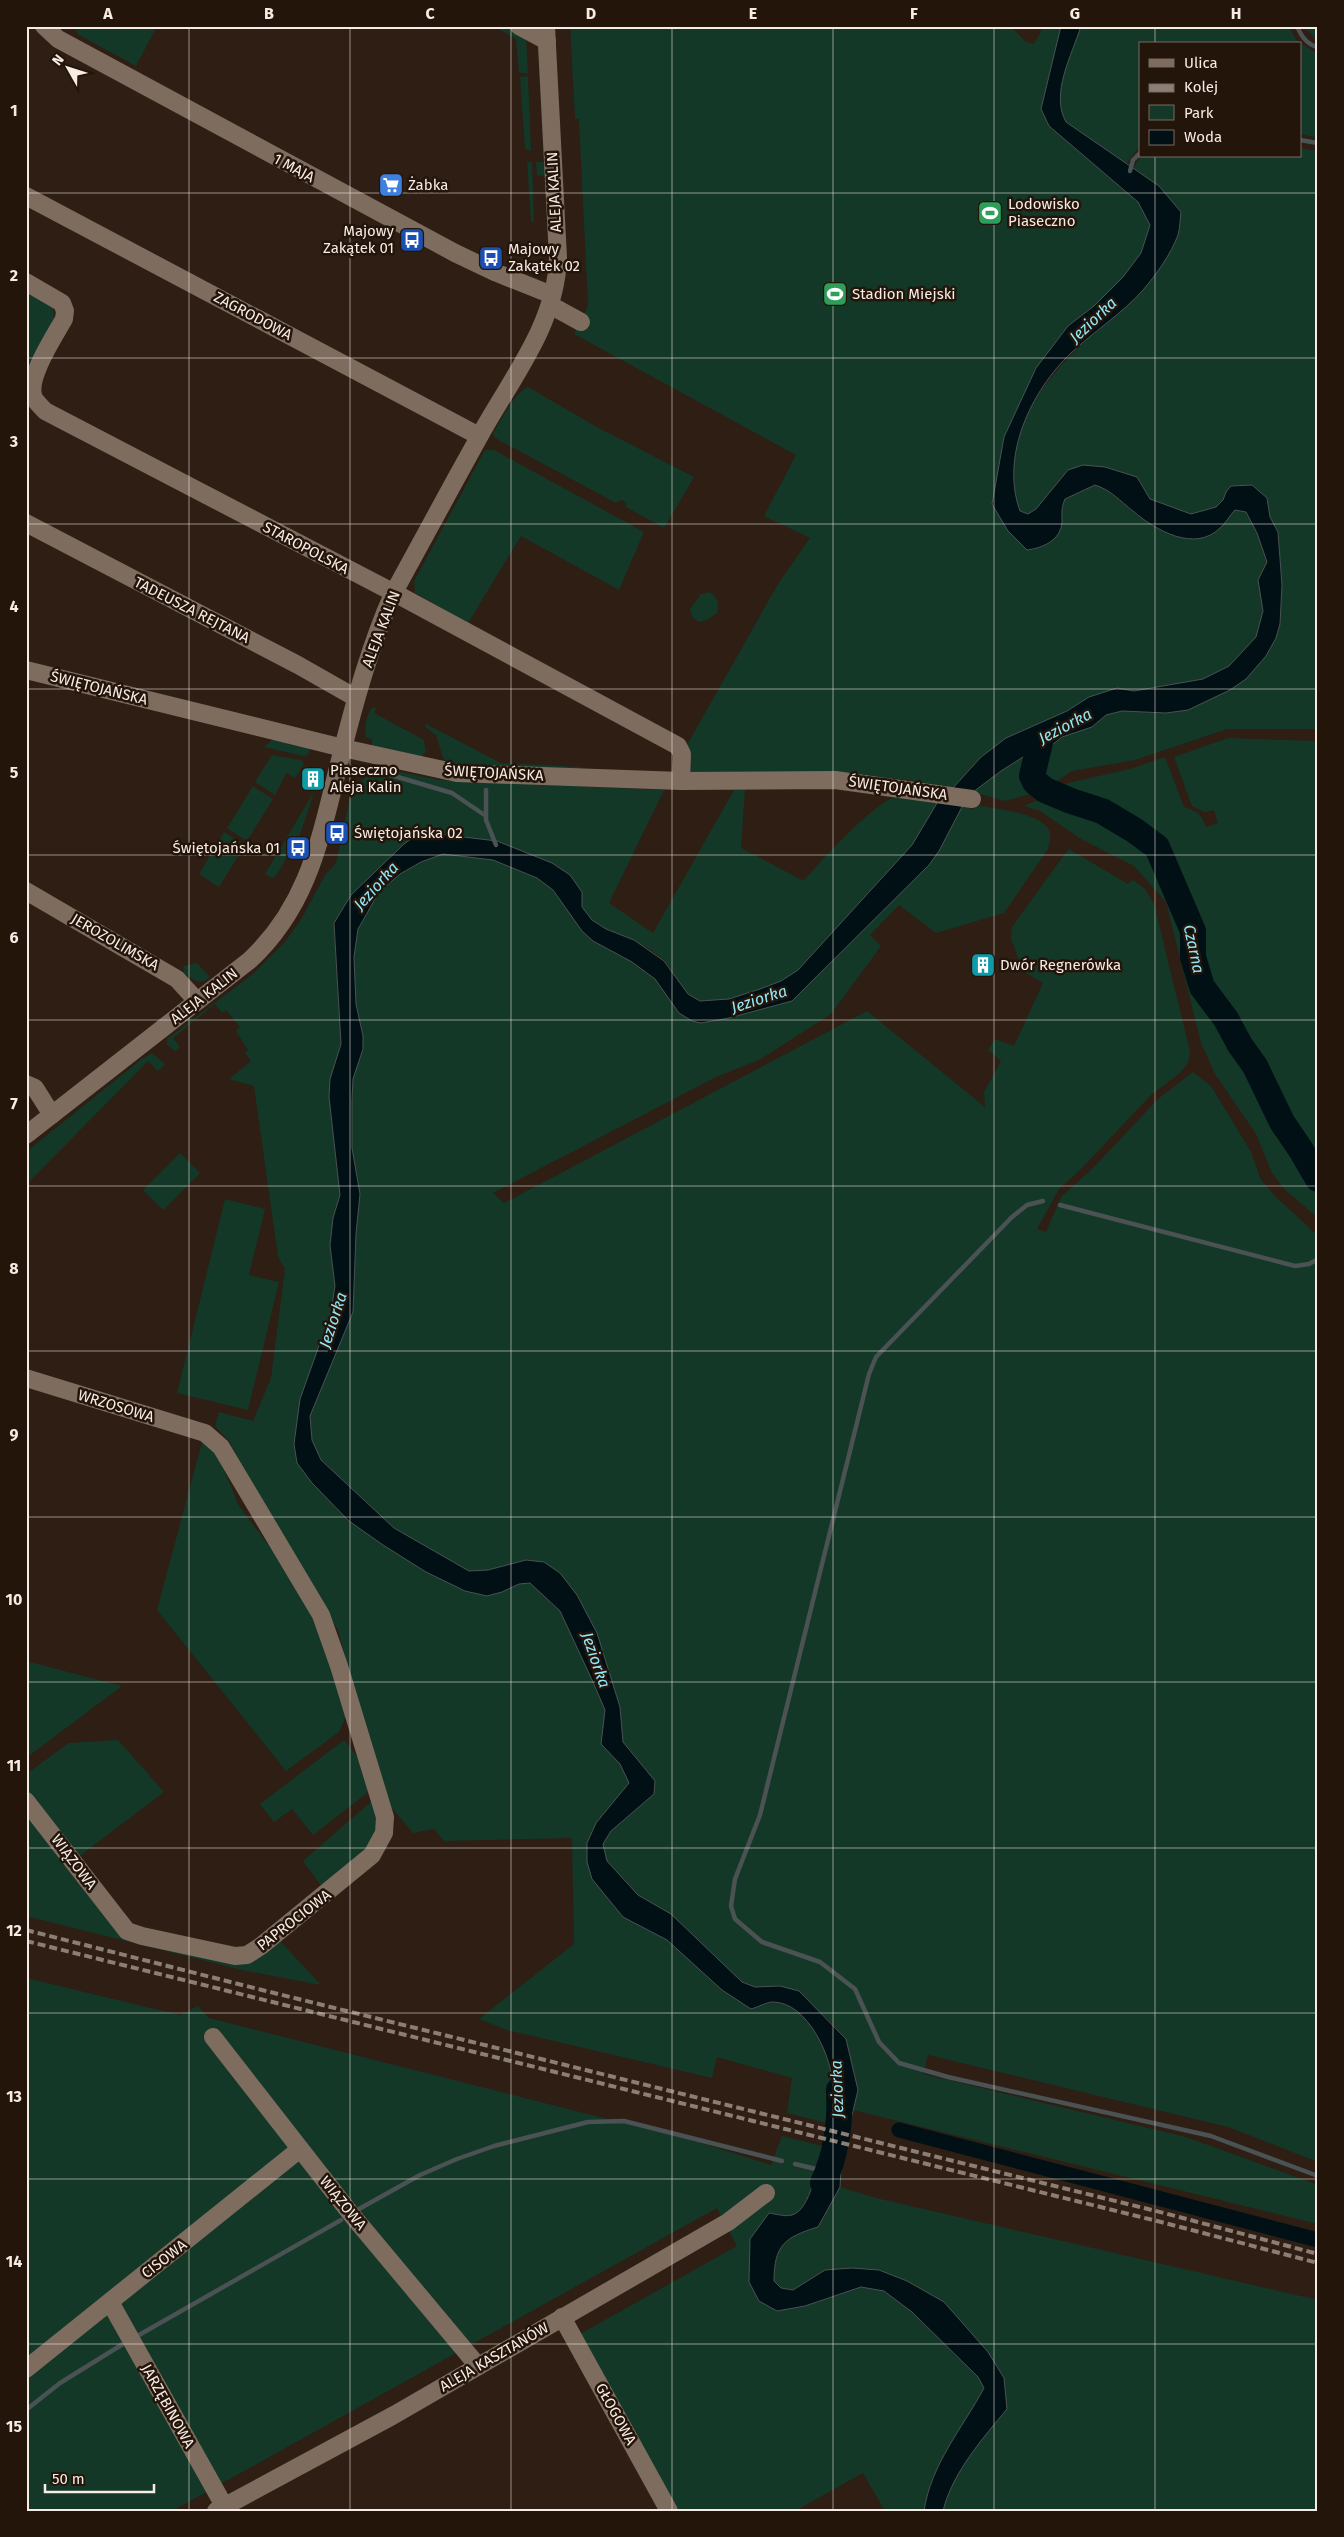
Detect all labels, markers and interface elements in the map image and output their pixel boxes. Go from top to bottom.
text: A [102,4,113,23]
text: B [264,4,274,23]
text: C [425,4,435,23]
text: D [586,4,596,23]
text: E [749,4,757,23]
text: F [910,4,918,23]
text: G [1070,4,1080,23]
text: H [1231,4,1241,23]
north arrow [42,42,92,92]
legend [1139,42,1302,158]
text: N [49,51,68,69]
text: Ulica [1184,54,1218,72]
text: Kolej [1184,78,1218,96]
text: 1 [10,101,18,120]
text: Park [1184,104,1214,122]
text: Woda [1184,128,1222,146]
street label: 1 MAJA [270,150,318,186]
street label: ALEJA KALIN [543,151,565,233]
supermarket icon: Żabka [378,172,404,198]
place label: Żabka [408,176,448,194]
place label: Lodowisko Piaseczno [1008,195,1080,230]
sports icon: Lodowisko Piaseczno [977,200,1003,226]
place label: Majowy Zakątek 01 [323,222,395,257]
bus stop icon: Majowy Zakątek 01 [399,227,425,253]
place label: Majowy Zakątek 02 [508,240,580,275]
bus stop icon: Majowy Zakątek 02 [478,245,504,271]
text: 2 [10,266,18,285]
sports icon: Stadion Miejski [822,281,848,307]
place label: Stadion Miejski [852,285,956,303]
street label: ZAGRODOWA [211,288,296,344]
water label: Jeziorka [1065,293,1121,347]
text: 3 [9,432,18,451]
street label: STAROPOLSKA [260,518,352,578]
street label: TADEUSZA REJTANA [131,573,253,647]
street label: ALEJA KALIN [358,588,404,670]
text: 4 [9,597,19,616]
street label: ŚWIĘTOJAŃSKA [49,667,150,709]
water label: Jeziorka [1034,704,1095,748]
place label: Piaseczno Aleja Kalin [330,761,402,796]
street label: ŚWIĘTOJAŃSKA [444,761,544,785]
text: 5 [10,763,19,782]
building icon: Piaseczno Aleja Kalin [300,766,326,792]
street label: ŚWIĘTOJAŃSKA [848,772,949,804]
bus stop icon: Świętojańska 02 [324,820,350,846]
place label: Świętojańska 02 [354,824,463,842]
bus stop icon: Świętojańska 01 [285,835,311,861]
place label: Świętojańska 01 [172,839,280,857]
water label: Jeziorka [349,858,402,914]
street label: JEROZOLIMSKA [68,910,162,975]
water label: Czarna [1180,923,1208,975]
text: 6 [9,928,19,947]
building icon: Dwór Regnerówka [970,952,996,978]
place label: Dwór Regnerówka [1000,956,1121,974]
street label: ALEJA KALIN [167,964,241,1028]
water label: Jeziorka [728,981,789,1017]
text: 7 [10,1094,18,1113]
text: 8 [9,1259,19,1278]
water label: Jeziorka [315,1290,351,1351]
street label: WRZOSOWA [76,1386,157,1426]
text: 9 [10,1425,19,1444]
text: 10 [6,1590,22,1609]
water label: Jeziorka [577,1629,614,1690]
text: 11 [7,1756,21,1775]
street label: WIĄZOWA [47,1831,101,1893]
street label: PAPROCIOWA [254,1885,335,1954]
text: 12 [6,1921,22,1940]
water label: Jeziorka [827,2060,848,2119]
text: 13 [6,2087,22,2106]
street label: WIĄZOWA [316,2172,370,2234]
street label: CISOWA [138,2236,190,2282]
text: 14 [6,2252,22,2271]
street label: ALEJA KASZTANÓW [436,2318,552,2396]
street label: JARZĘBINOWA [138,2361,199,2451]
street label: GŁOGOWA [592,2380,640,2448]
text: 15 [6,2417,22,2436]
scale bar [45,2462,154,2494]
text: 50 m [52,2470,85,2488]

